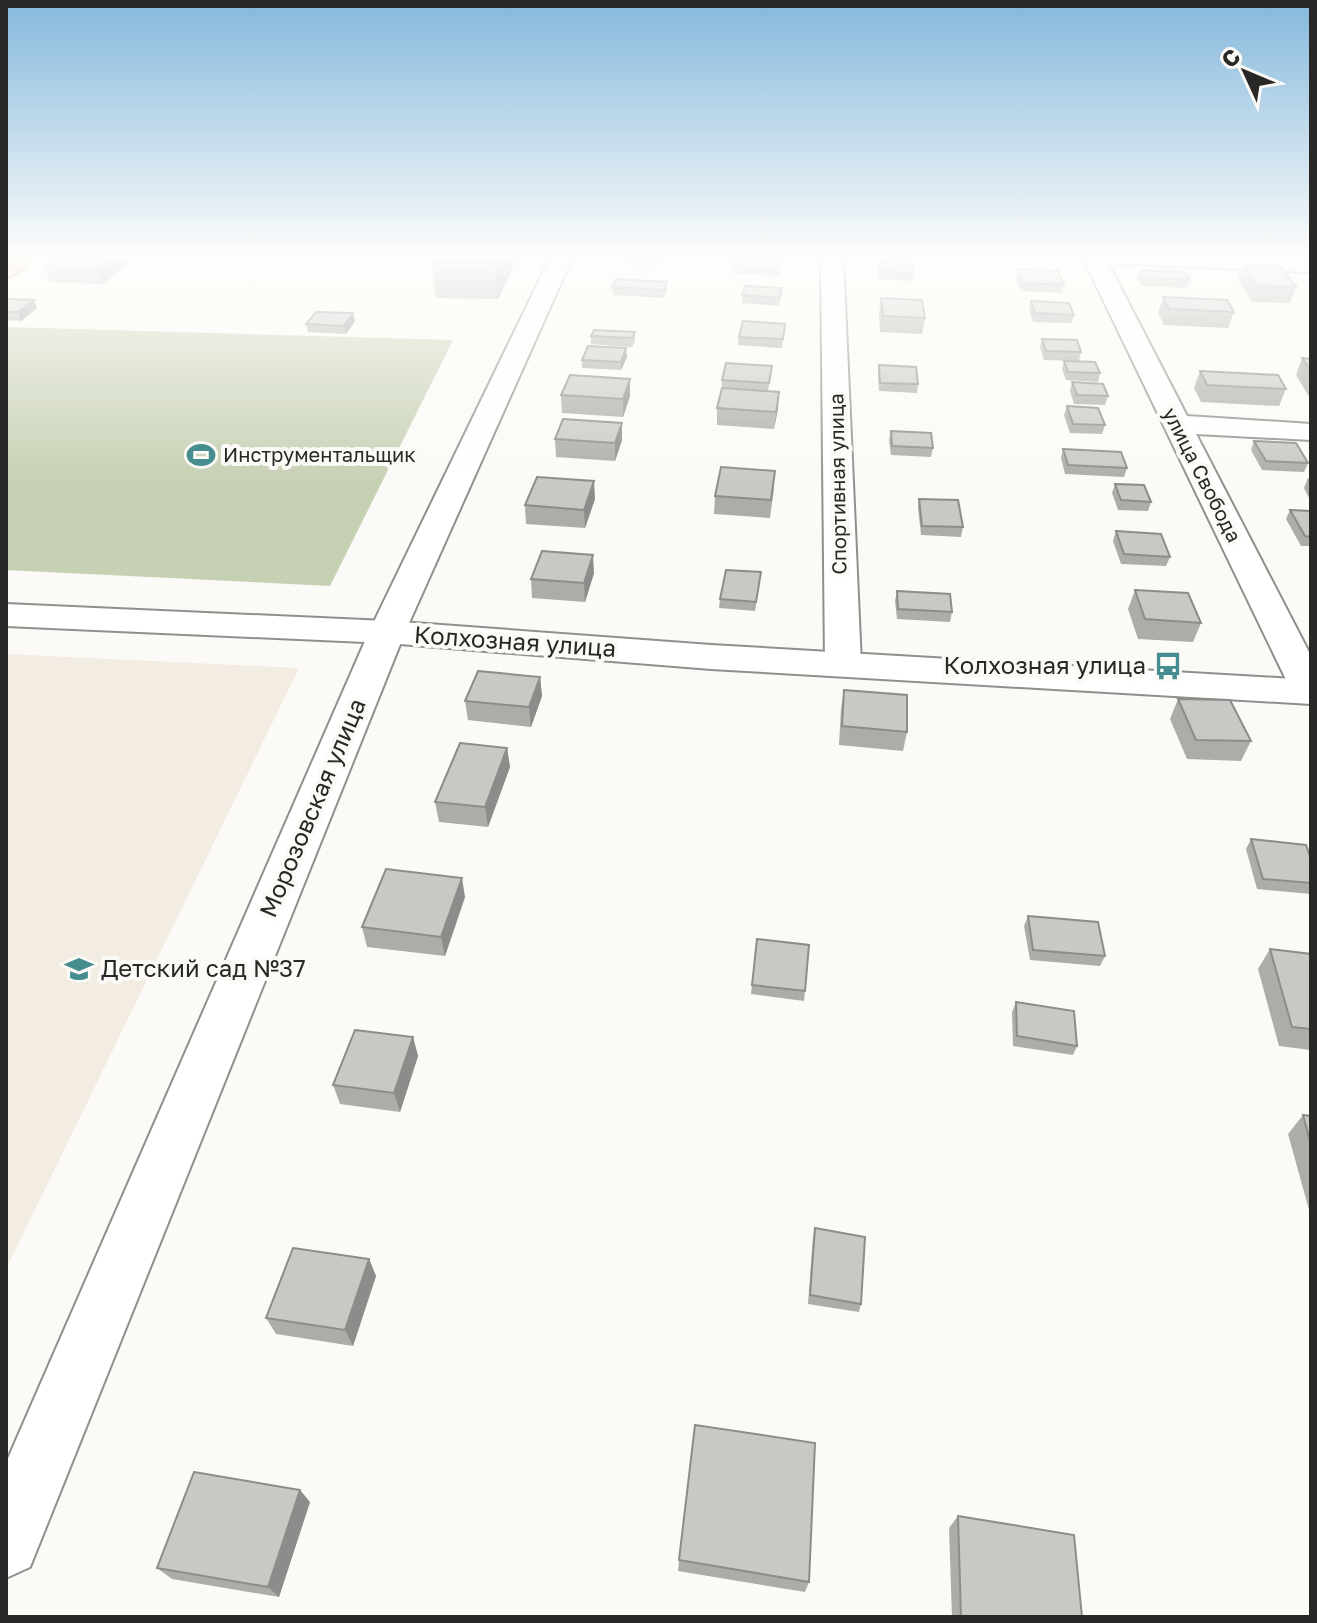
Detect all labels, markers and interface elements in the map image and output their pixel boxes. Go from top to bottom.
north arrow [1205,32,1285,112]
text: С [1215,43,1245,73]
street label: Спортивная улица [823,393,851,575]
street label: улица Свобода [1159,403,1247,546]
sports icon: Инструментальщик [186,440,216,470]
place label: Инструментальщик [223,442,416,466]
street label: Колхозная улица [413,619,617,662]
place label: Колхозная улица [944,650,1146,679]
bus stop icon: Колхозная улица [1153,651,1183,681]
street label: Морозовская улица [252,694,371,921]
place label: Детский сад №37 [101,953,306,982]
school or university icon: Детский сад №37 [64,954,94,984]

